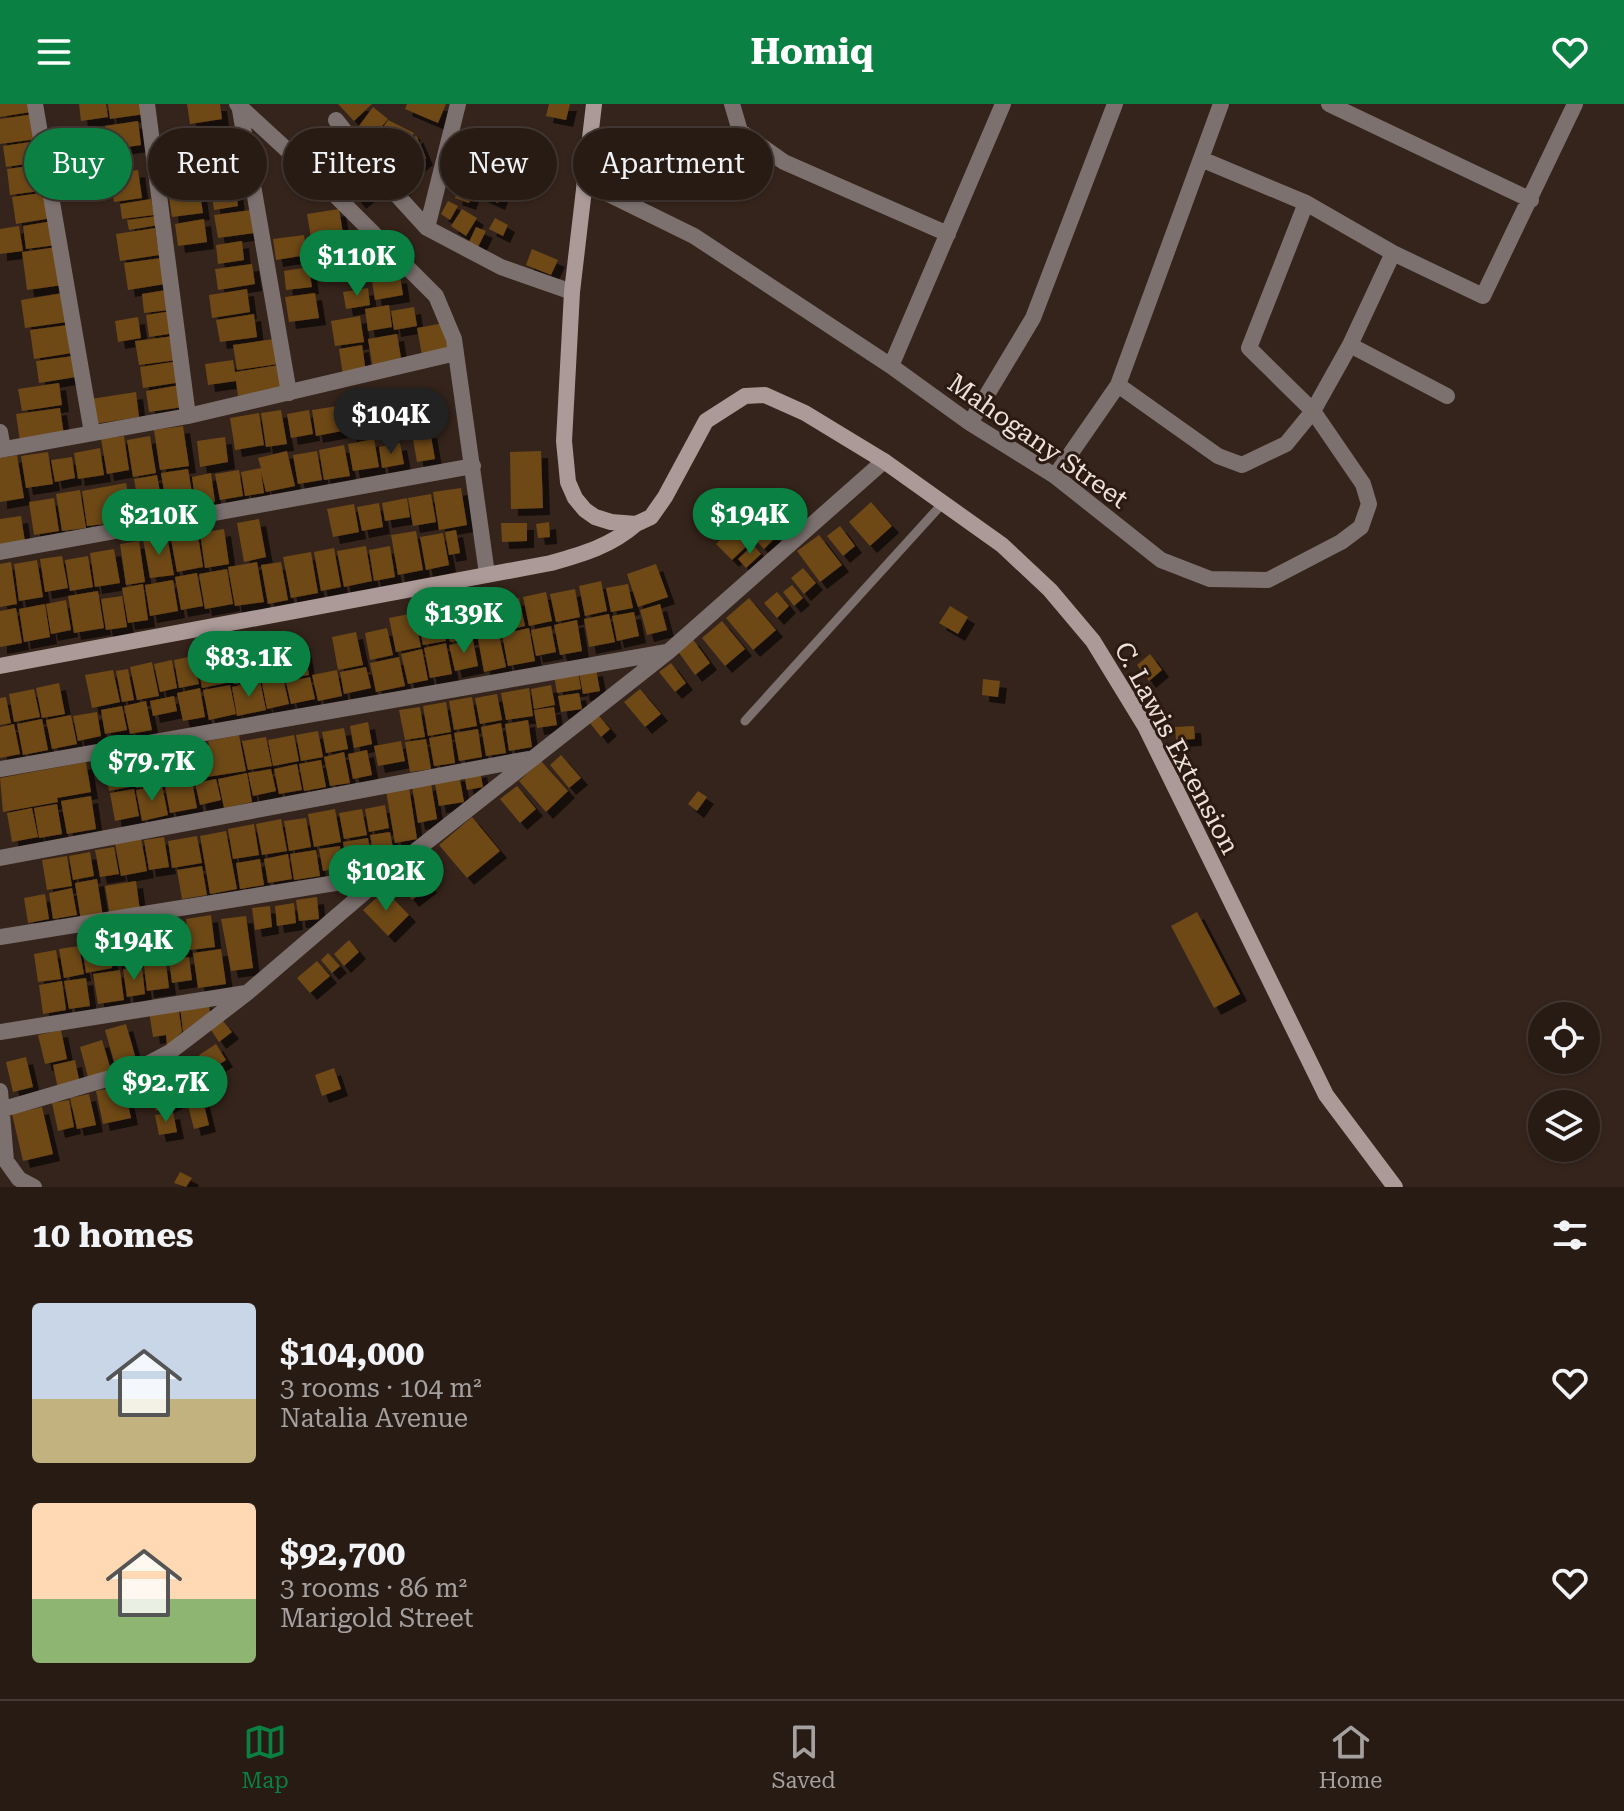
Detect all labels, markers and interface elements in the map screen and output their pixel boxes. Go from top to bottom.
icon: menu [32,30,76,74]
icon: heart [1548,30,1592,74]
text: Homiq [750,31,874,73]
chip: Buy [24,128,132,200]
chip: Rent [148,128,267,200]
chip: Filters [283,128,424,200]
chip: New [440,128,557,200]
chip: Apartment [573,128,773,200]
pin: $110K [301,230,413,298]
text: $110K [318,241,396,271]
street label: Mahogany Street [942,368,1134,514]
pin: $104K [335,388,447,456]
text: $104K [352,399,430,429]
pin: $194K [694,488,806,556]
pin: $210K [103,489,215,557]
text: $194K [711,499,789,529]
text: $210K [120,500,198,530]
pin: $139K [408,587,520,655]
text: $139K [425,598,503,628]
pin: $83.1K [184,631,314,699]
street label: C. Lawis Extension [1108,637,1246,859]
text: $83.1K [206,642,292,672]
pin: $79.7K [87,735,217,803]
text: $79.7K [109,746,195,776]
pin: $102K [330,845,442,913]
text: $102K [347,856,425,886]
pin: $194K [78,914,190,982]
text: $194K [95,925,173,955]
map controls [1528,1002,1600,1162]
button: locate [1528,1002,1600,1074]
pin: $92.7K [101,1056,231,1124]
text: $92.7K [123,1067,209,1097]
button: layers [1528,1090,1600,1162]
icon: filters [1548,1213,1592,1257]
text: 10 homes [32,1215,194,1255]
text: $104,000 [280,1333,424,1373]
icon: home [96,1335,192,1431]
icon: heart [1548,1361,1592,1405]
text: 3 rooms · 104 m² [280,1373,482,1403]
text: Natalia Avenue [280,1403,468,1433]
text: $92,700 [280,1533,405,1573]
icon: home [96,1535,192,1631]
icon: heart [1548,1561,1592,1605]
text: 3 rooms · 86 m² [280,1573,467,1603]
text: Marigold Street [280,1603,474,1633]
tab: Map [242,1720,289,1793]
tab: Saved [772,1720,836,1793]
tab: Home [1319,1720,1382,1793]

